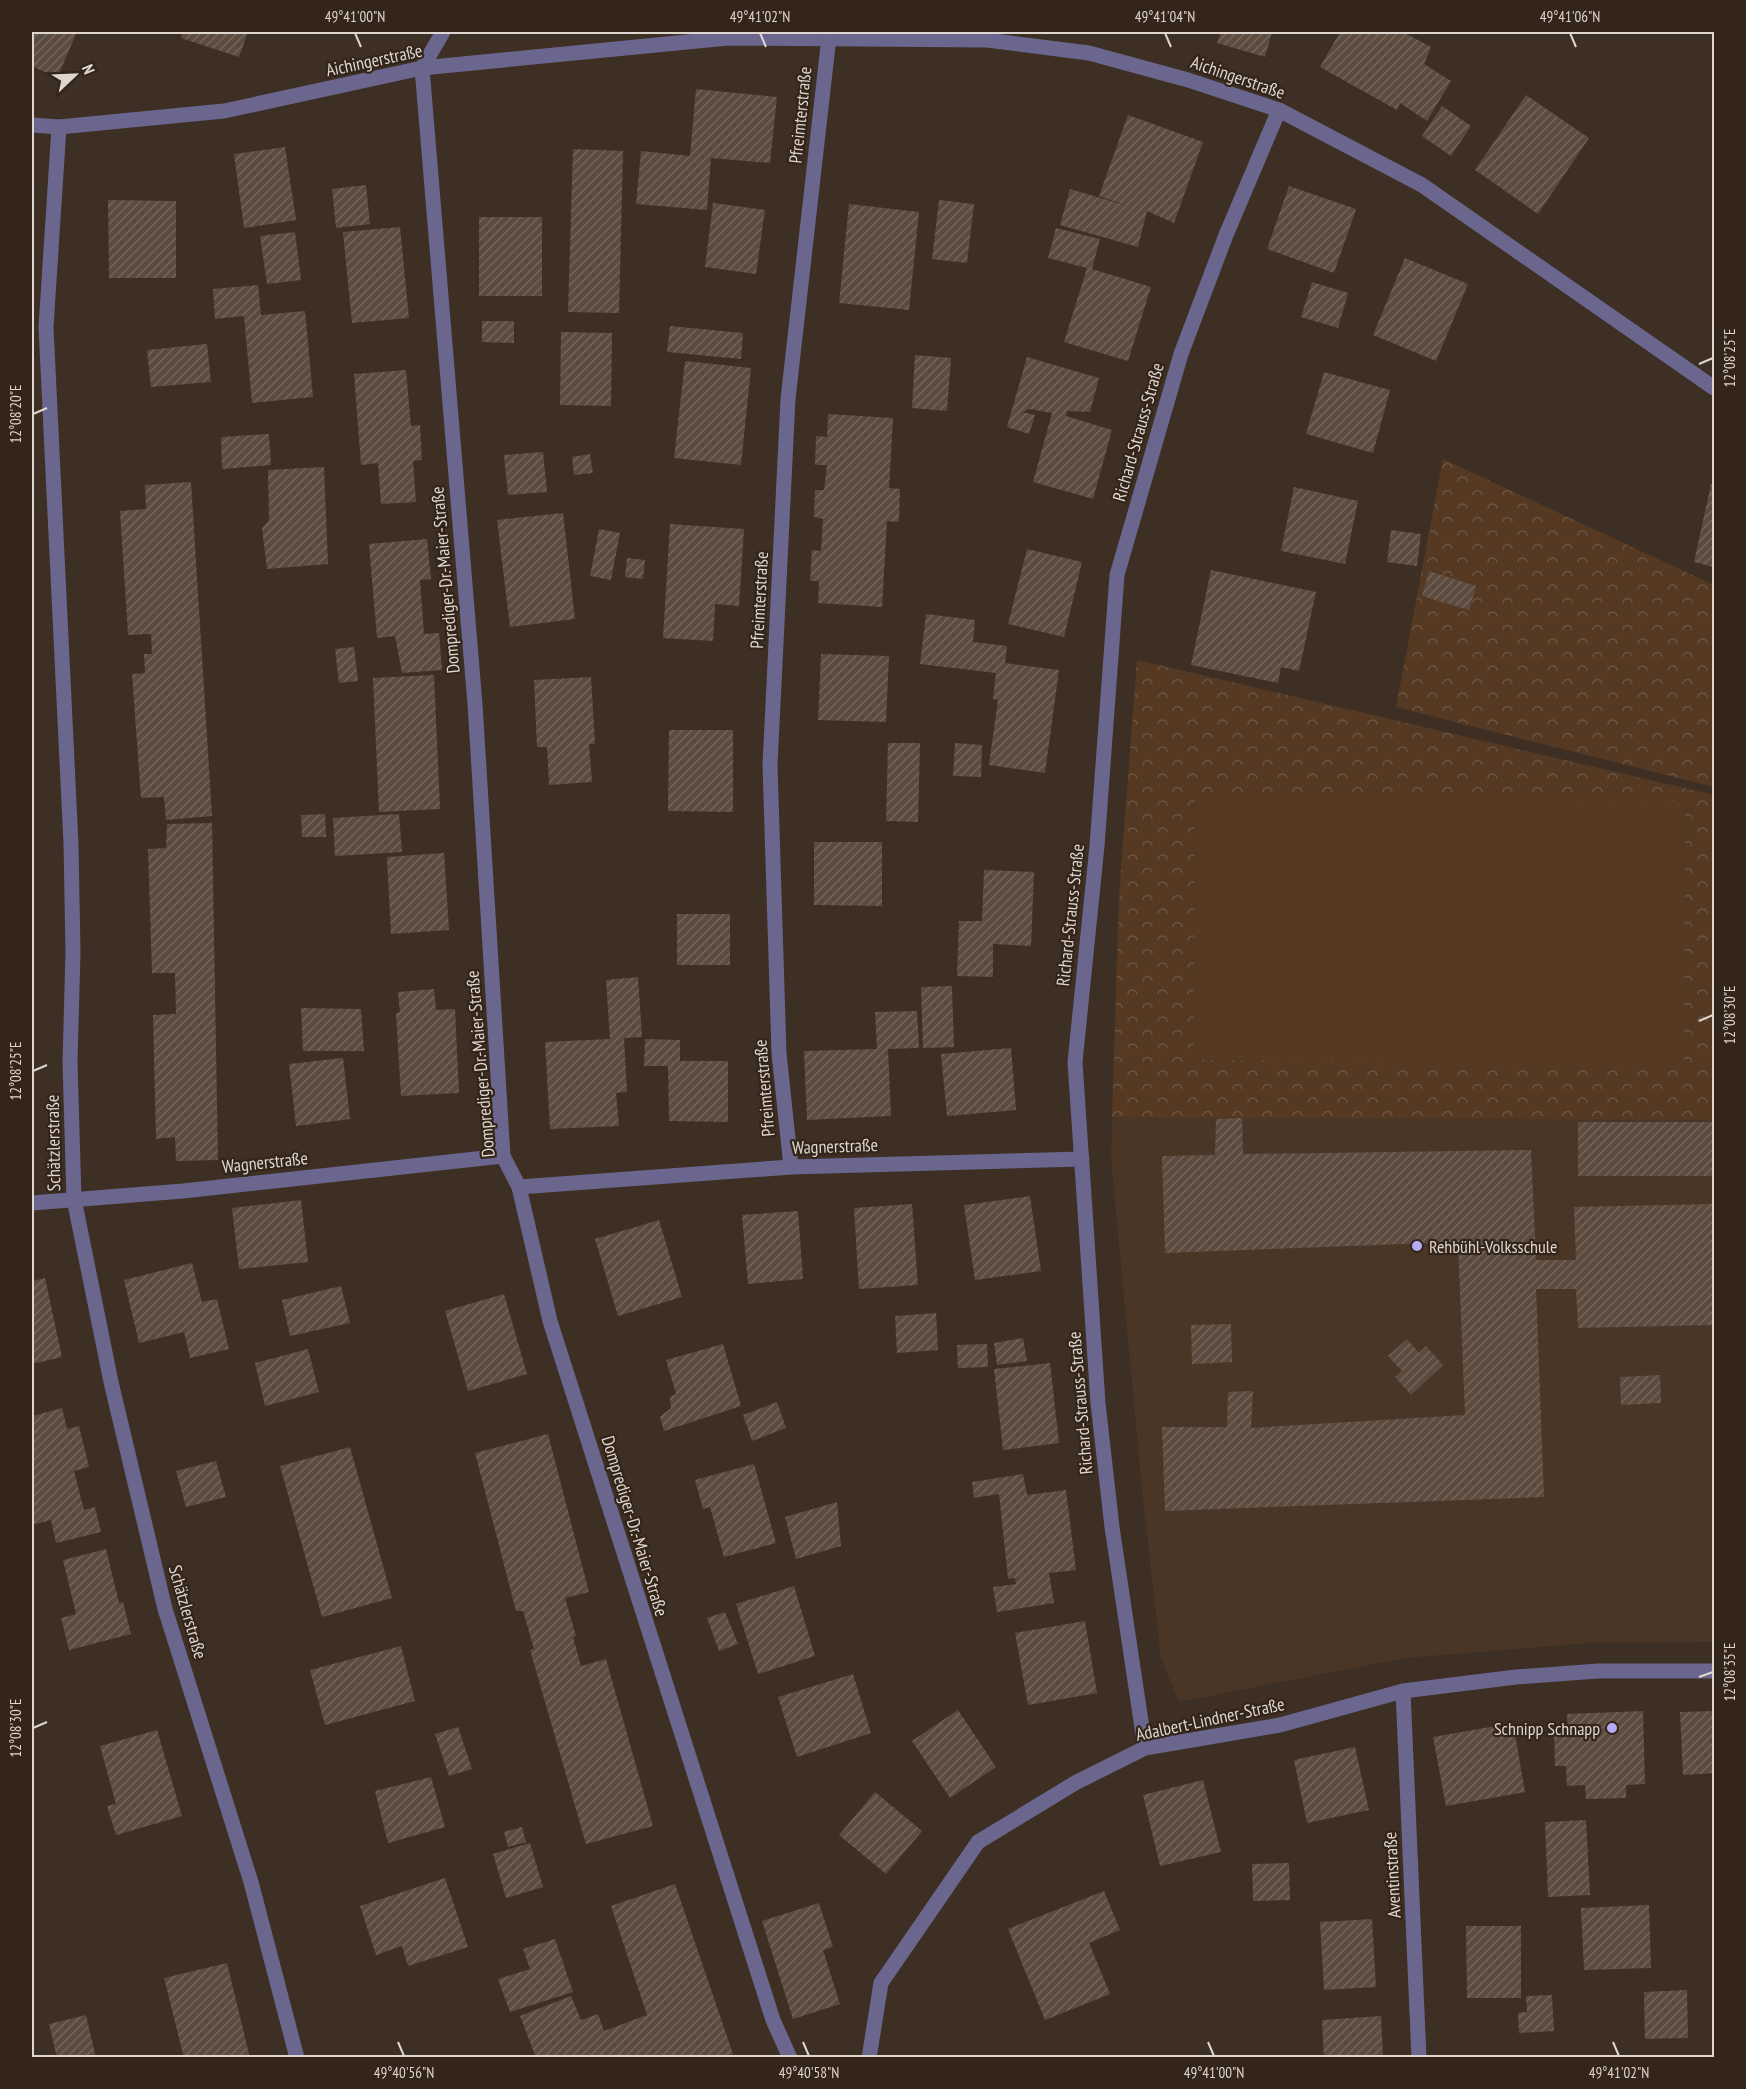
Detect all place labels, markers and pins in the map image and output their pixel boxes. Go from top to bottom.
place label: Rehbühl-Volksschule [1429,1235,1557,1258]
marker: Rehbühl-Volksschule [1410,1239,1424,1253]
place label: Schnipp Schnapp [1494,1717,1600,1740]
marker: Schnipp Schnapp [1605,1721,1619,1735]

